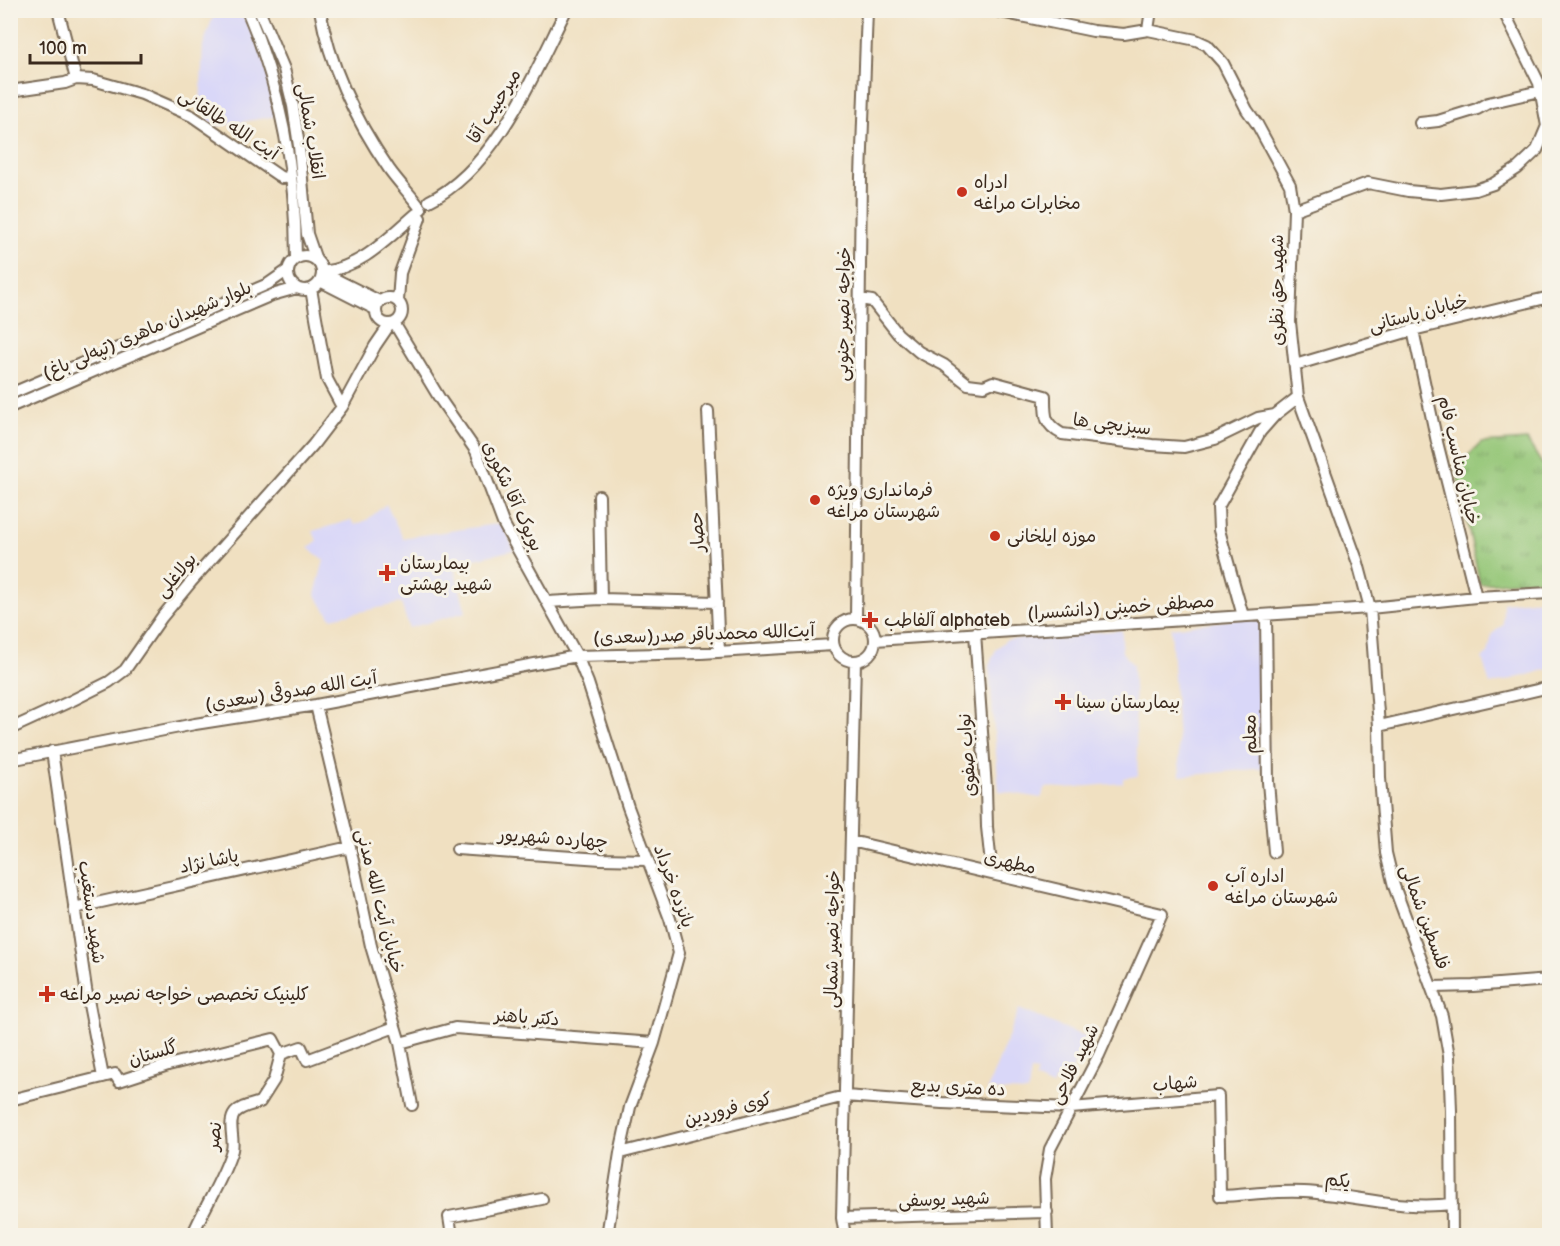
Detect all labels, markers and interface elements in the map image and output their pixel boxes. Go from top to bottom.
scale bar [30,27,141,65]
text: 100 m [39,38,87,59]
street label: میرحبیب آقا [463,65,526,148]
street label: انقلاب شمالی [293,82,328,181]
street label: آیت الله طالقانی [175,84,284,165]
place label: ادراه مخابرات مراغه [974,172,1081,214]
marker: ادراه مخابرات مراغه [955,185,969,199]
street label: شهید حق نظری [1267,234,1288,346]
street label: خواجه نصیر جنوبی [832,247,856,381]
street label: بلوار شهیدان ماهری (تپه‌لی باغ) [40,277,255,385]
street label: خیابان باستانی [1366,290,1470,337]
street label: خیابان مناسب فام [1431,394,1484,527]
street label: سبزیچی ها [1071,409,1152,441]
street label: بویوک آقا شکوری [478,438,547,555]
place label: فرمانداری ویژه شهرستان مراغه [827,480,940,522]
marker: فرمانداری ویژه شهرستان مراغه [808,493,822,507]
street label: حصار [686,511,709,554]
place label: موزه ایلخانی [1007,526,1096,547]
marker: موزه ایلخانی [988,529,1002,543]
street label: بولاغلی [151,549,201,602]
place label: بیمارستان شهید بهشتی [400,553,492,595]
marker: بیمارستان شهید بهشتی [378,564,396,582]
street label: مصطفی خمینی (دانشسرا) [1027,590,1215,625]
place label: آلفاطب alphateb [884,610,1010,631]
marker: آلفاطب alphateb [861,611,879,629]
street label: آیت‌الله محمدباقر صدر(سعدی) [593,620,817,649]
street label: آیت الله صدوقی (سعدی) [204,665,380,715]
place label: بیمارستان سینا [1076,692,1180,713]
marker: بیمارستان سینا [1054,693,1072,711]
street label: نواب صفوی [954,713,981,797]
street label: معلم [1240,714,1264,754]
street label: چهارده شهریور [495,824,609,854]
street label: خیابان آیت الله مدنی [351,827,408,976]
street label: پانزده خرداد [648,842,698,931]
street label: پاشا نژاد [178,845,241,879]
street label: مطهری [982,846,1038,879]
street label: شهید دستغیب [74,859,109,965]
street label: فلسطین شمالی [1396,862,1453,973]
place label: اداره آب شهرستان مراغه [1225,866,1338,908]
street label: خواجه نصیر شمالی [821,870,844,1008]
marker: اداره آب شهرستان مراغه [1206,879,1220,893]
place label: کلینیک تخصصی خواجه نصیر مراغه [60,984,309,1005]
marker: کلینیک تخصصی خواجه نصیر مراغه [38,985,56,1003]
street label: دکتر باهنر [492,1005,560,1030]
street label: شهید فلاحی [1045,1021,1104,1108]
street label: گلستان [126,1036,180,1071]
street label: شهاب [1152,1071,1198,1096]
street label: ده متری بدیع [910,1075,1006,1102]
street label: کوی فروردین [682,1088,774,1131]
street label: نصر [202,1121,227,1154]
street label: یکم [1323,1168,1352,1196]
street label: شهید یوسفی [898,1187,990,1212]

